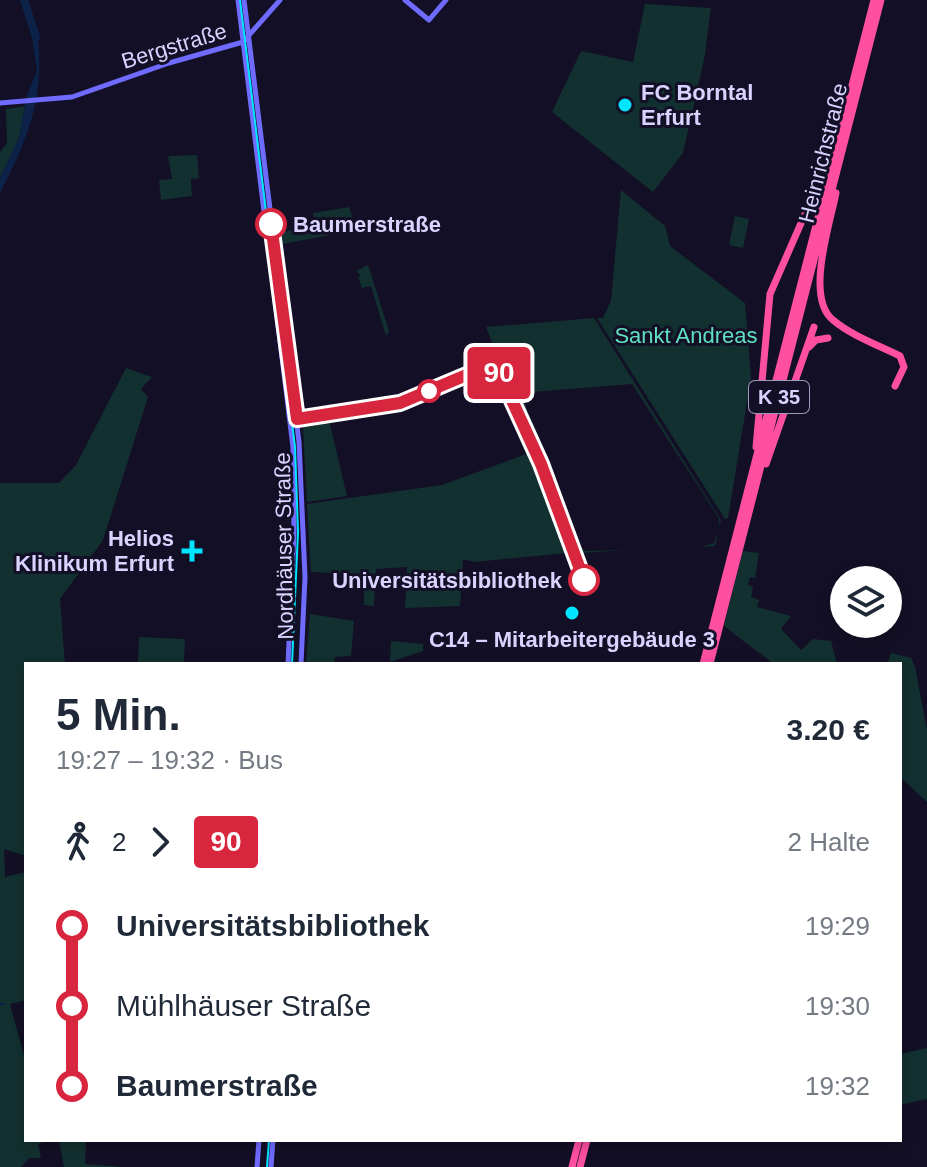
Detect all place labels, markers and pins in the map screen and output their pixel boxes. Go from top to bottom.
place label: FC Borntal Erfurt [641,80,753,130]
marker: FC Borntal Erfurt [616,96,634,114]
marker: Baumerstraße [256,209,286,239]
place label: Baumerstraße [293,212,441,237]
unlabelled marker [418,380,440,402]
place label: Helios Klinikum Erfurt [15,526,175,576]
marker: Helios Klinikum Erfurt [181,540,203,562]
marker: Universitätsbibliothek [569,565,599,595]
place label: Universitätsbibliothek [332,568,563,593]
marker: C14 – Mitarbeitergebäude 3 [563,604,581,622]
place label: C14 – Mitarbeitergebäude 3 [429,627,715,652]

